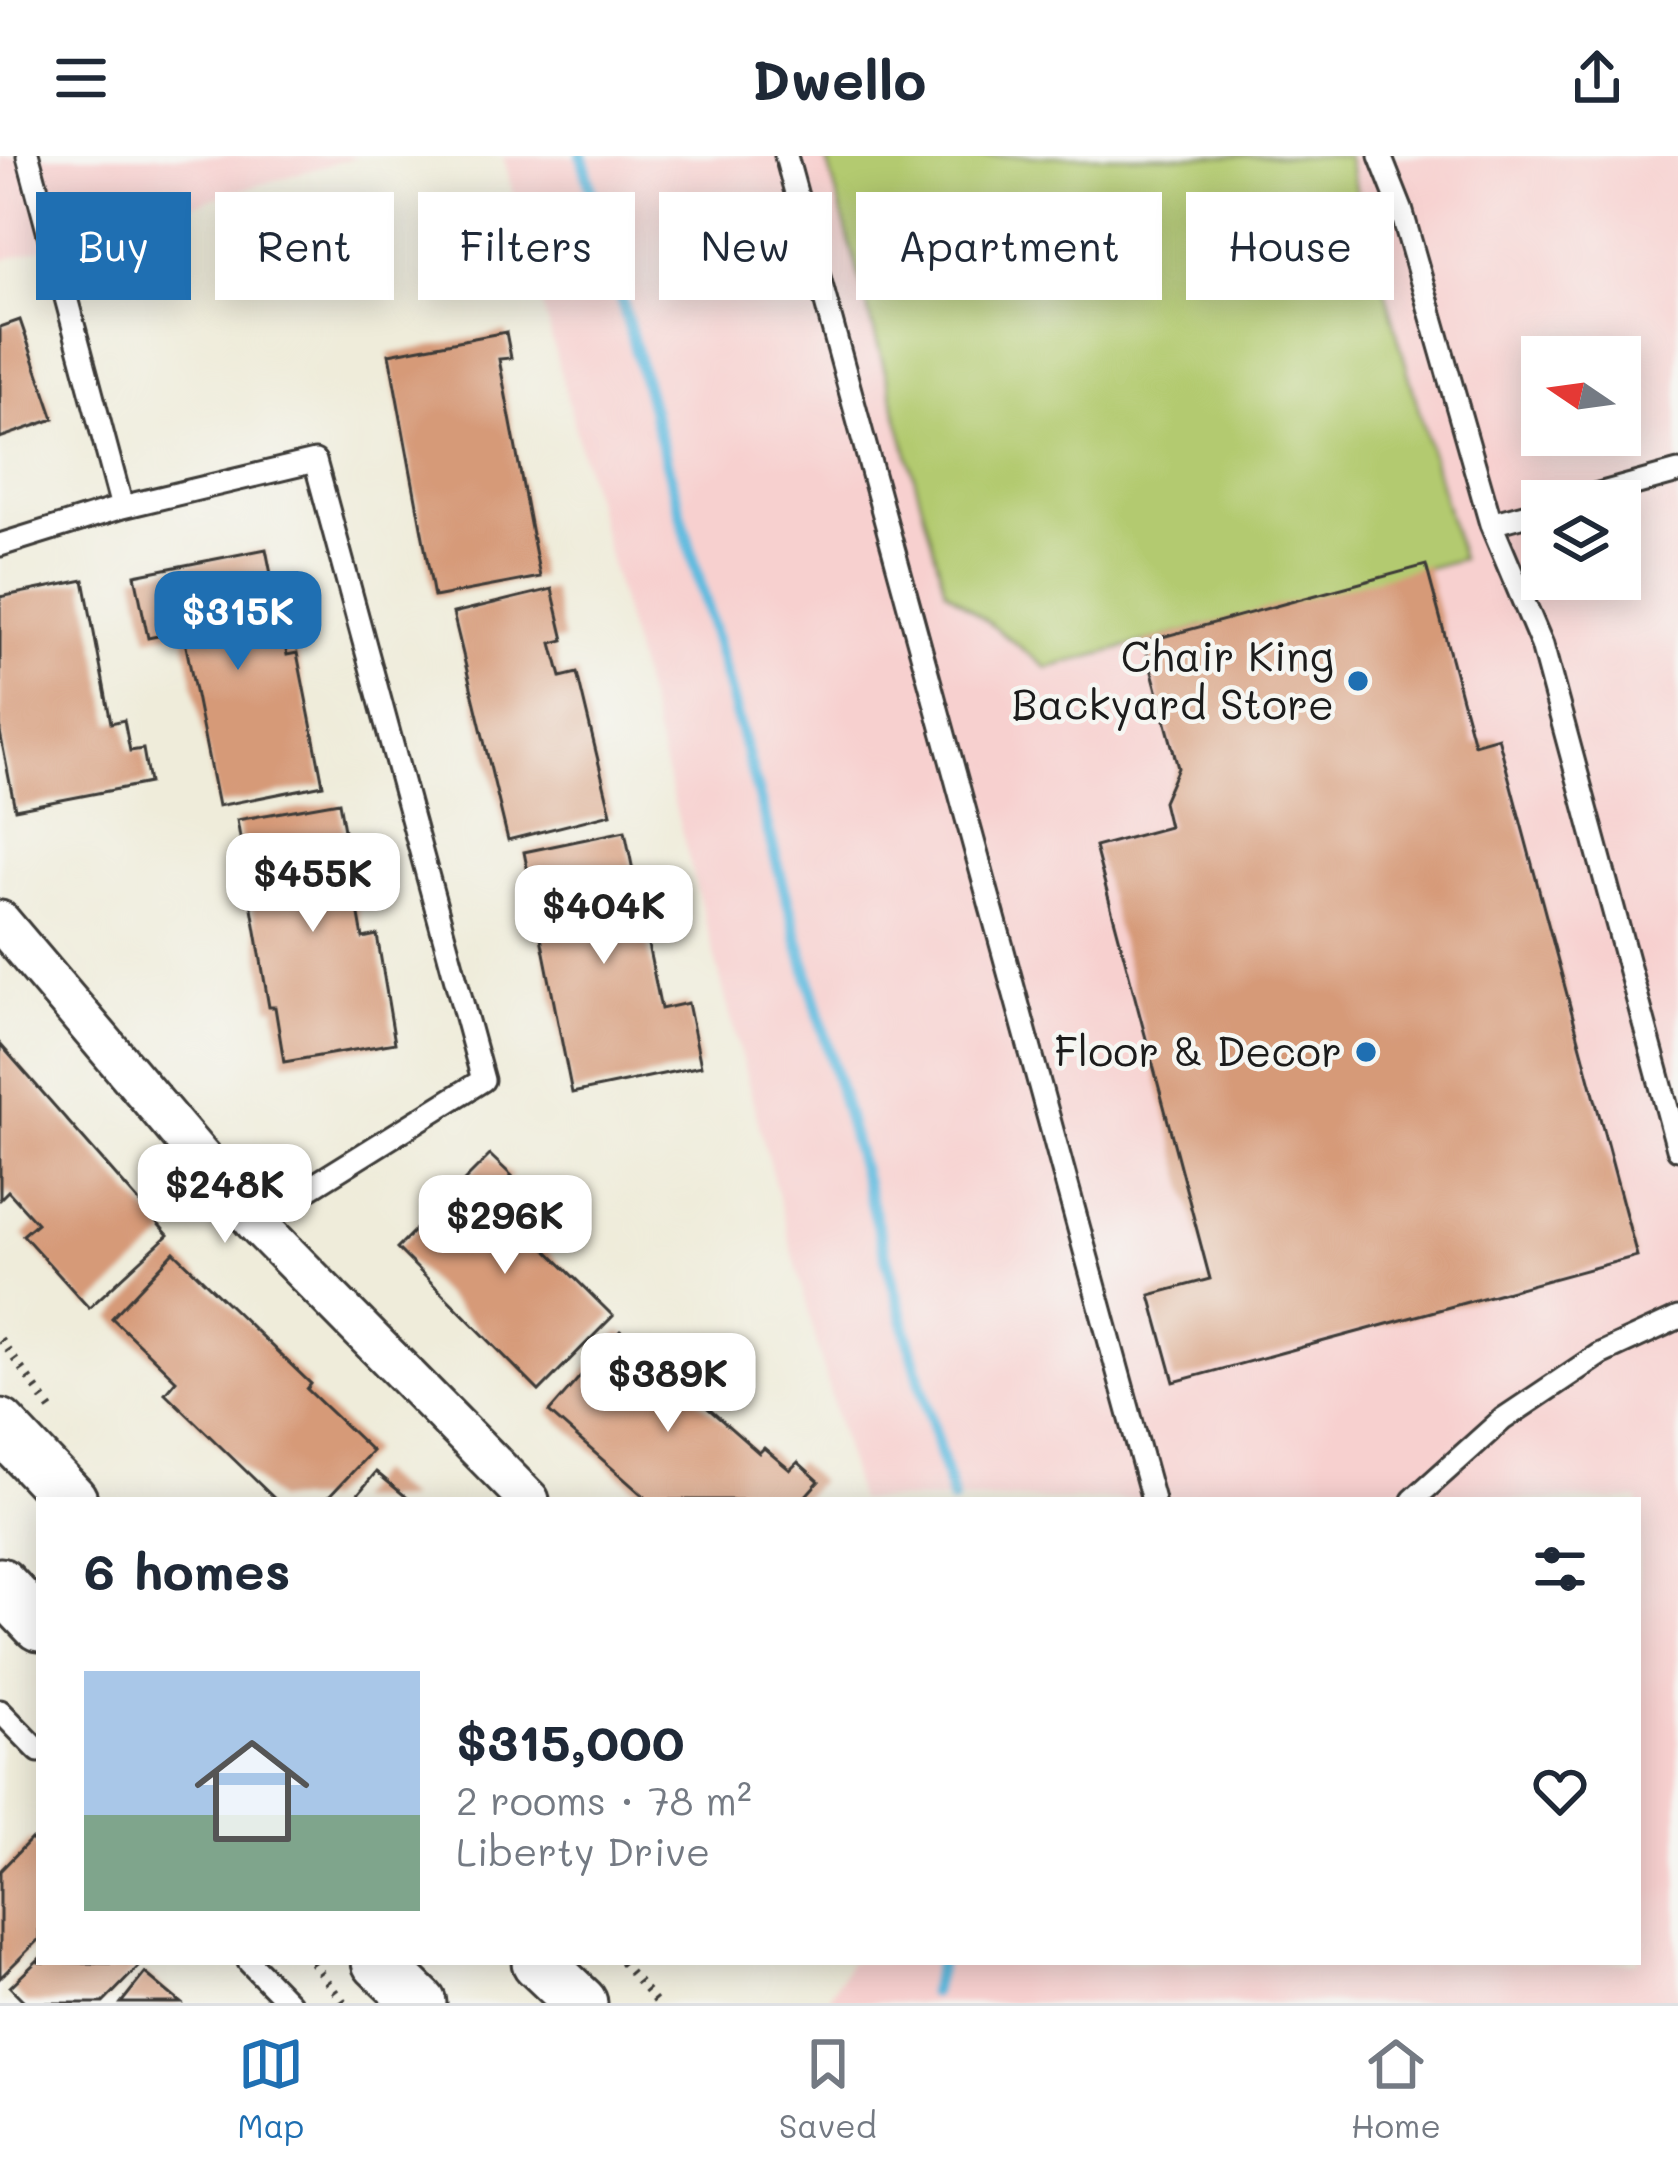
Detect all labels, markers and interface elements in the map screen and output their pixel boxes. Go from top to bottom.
text: Dwello [752,43,926,114]
icon: menu [48,45,114,111]
icon: share [1564,45,1630,111]
chip: Buy [36,192,191,300]
chip: Rent [215,192,394,300]
chip: Filters [418,192,635,300]
chip: New [659,192,832,300]
chip: Apartment [856,192,1162,300]
chip: House [1186,192,1394,300]
north arrow [1521,336,1641,456]
map controls [1521,336,1641,600]
button: layers [1521,480,1641,600]
pin: $315K [154,571,322,673]
text: $315K [181,584,295,635]
place label: Chair King Backyard Store [1011,628,1334,731]
marker: Chair King Backyard Store [1345,668,1371,694]
pin: $455K [229,833,397,935]
text: $455K [253,846,373,897]
pin: $404K [520,865,688,967]
text: $404K [542,878,666,929]
place label: Floor & Decor [1054,1023,1342,1078]
marker: Floor & Decor [1353,1039,1379,1065]
pin: $248K [141,1144,309,1246]
text: $248K [165,1157,285,1208]
pin: $296K [421,1175,589,1277]
text: $296K [446,1188,564,1239]
pin: $389K [584,1333,752,1435]
text: $389K [608,1346,728,1397]
text: 6 homes [84,1536,290,1603]
icon: filters [1527,1536,1593,1602]
text: $315,000 [456,1707,685,1774]
icon: home [180,1719,324,1863]
icon: heart [1527,1758,1593,1824]
text: 2 rooms · 78 m² [456,1774,752,1825]
text: Liberty Drive [456,1825,710,1876]
tab: Map [237,2031,304,2146]
tab: Saved [779,2031,877,2146]
tab: Home [1351,2031,1441,2146]

